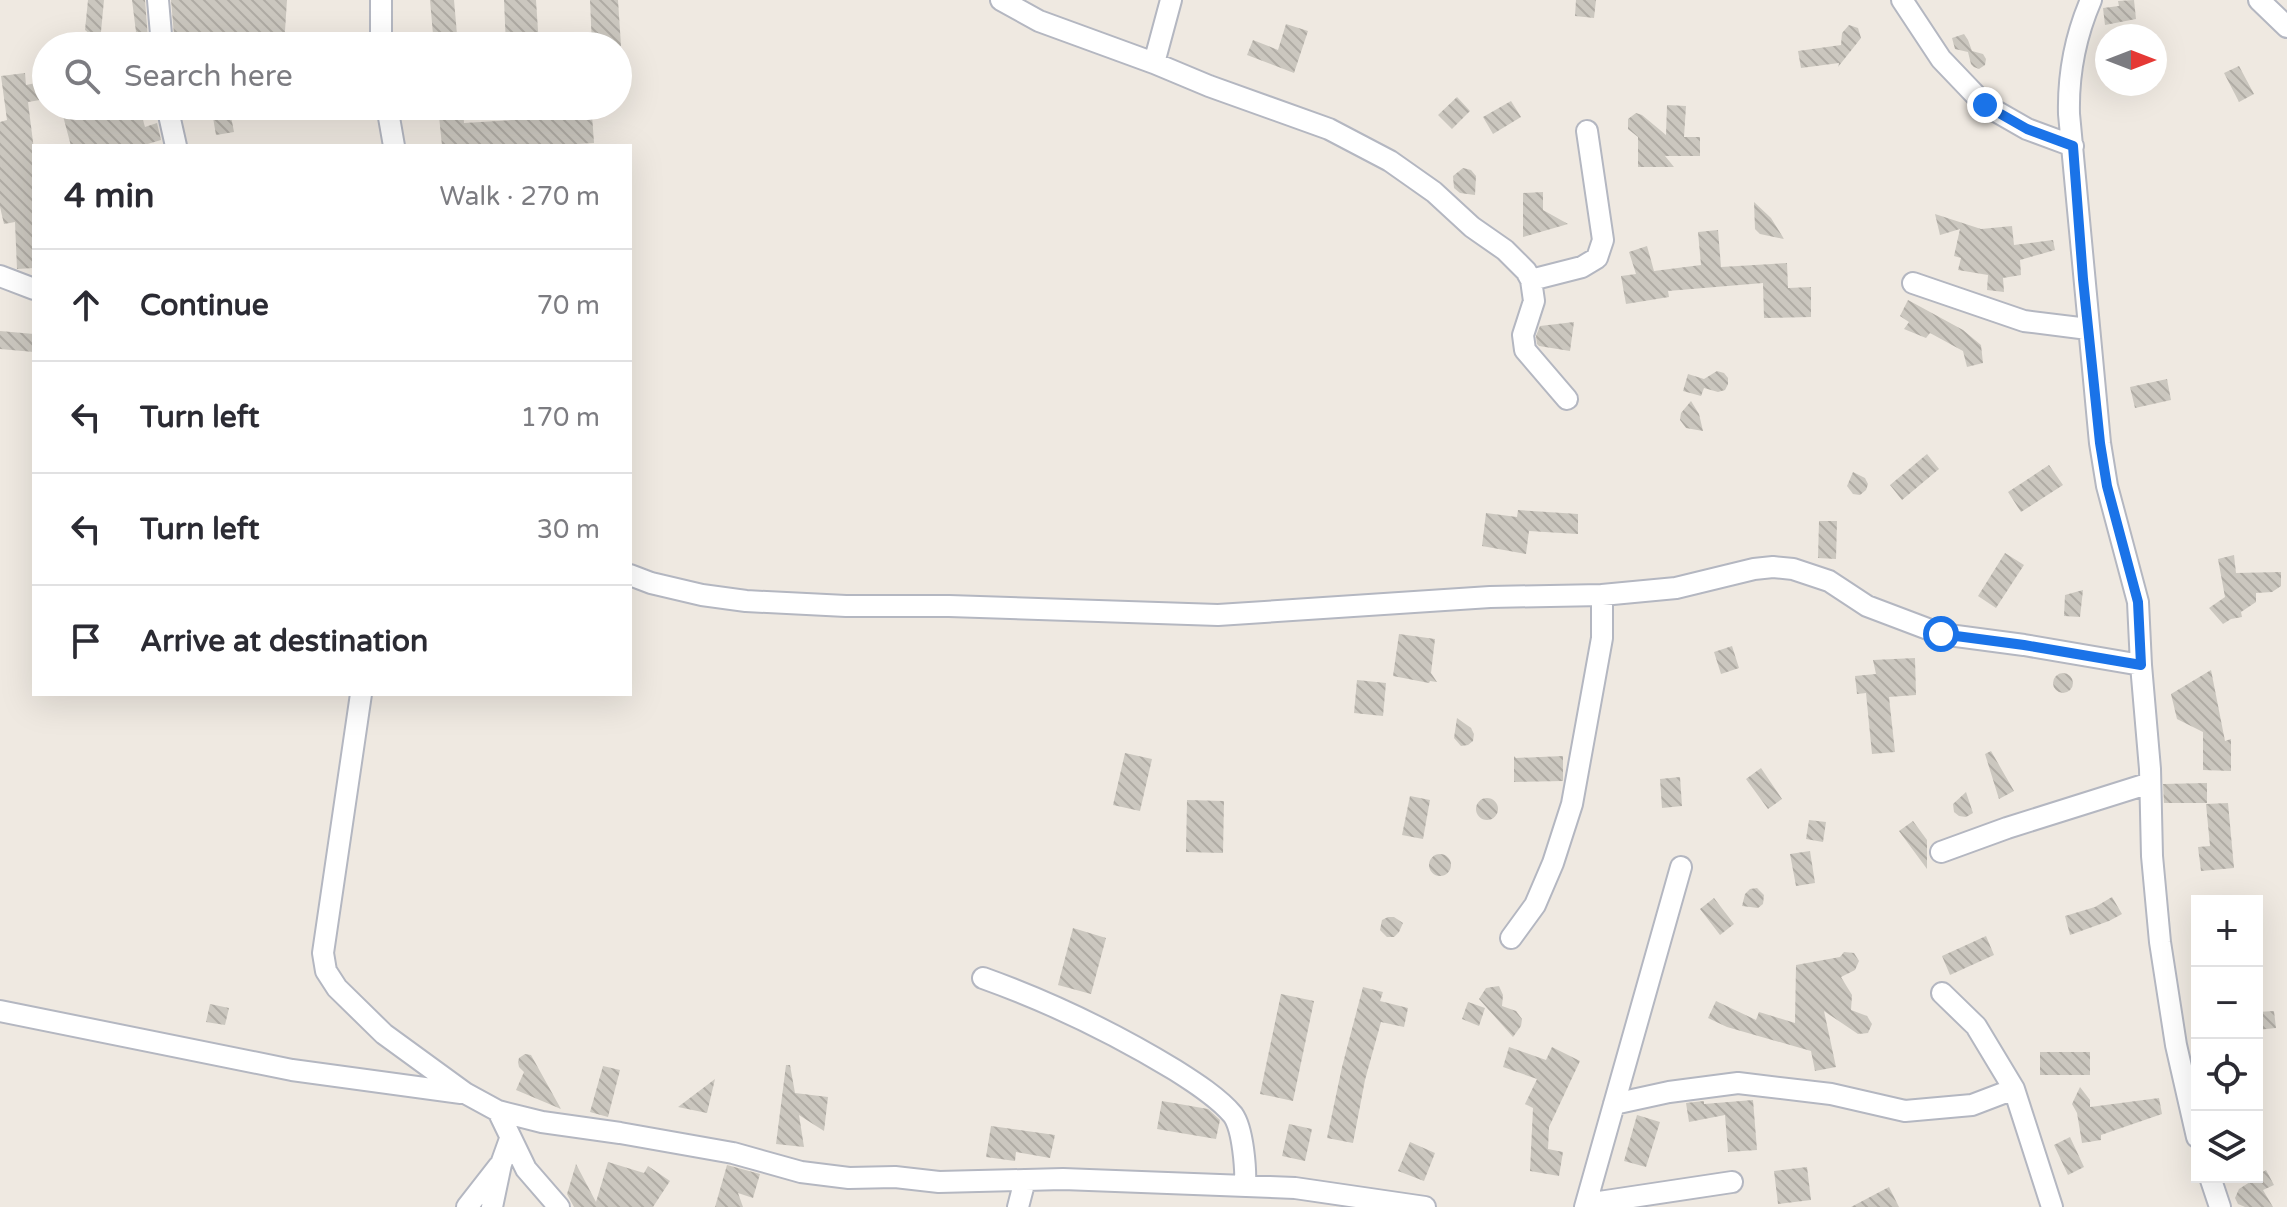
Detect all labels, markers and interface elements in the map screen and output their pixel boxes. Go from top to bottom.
north arrow [2095,24,2167,96]
search box [32,32,632,120]
icon: search [60,54,104,98]
text: Search here [124,58,293,95]
route end [1967,87,2003,123]
text: 4 min [64,176,155,217]
text: Walk · 270 m [440,181,600,212]
icon: ahead [64,283,108,327]
text: Continue [140,287,269,324]
text: 70 m [537,290,600,321]
icon: left [64,395,108,439]
text: Turn left [140,399,259,436]
text: 170 m [520,402,600,433]
icon: left [64,507,108,551]
text: Turn left [140,511,259,548]
text: 30 m [537,514,600,545]
route start [1923,616,1959,652]
icon: arrive [64,619,108,663]
text: Arrive at destination [140,623,428,660]
map controls [2191,895,2263,1183]
button: + [2191,895,2263,967]
button: − [2191,967,2263,1039]
button: locate [2191,1039,2263,1111]
button: layers [2191,1111,2263,1183]

